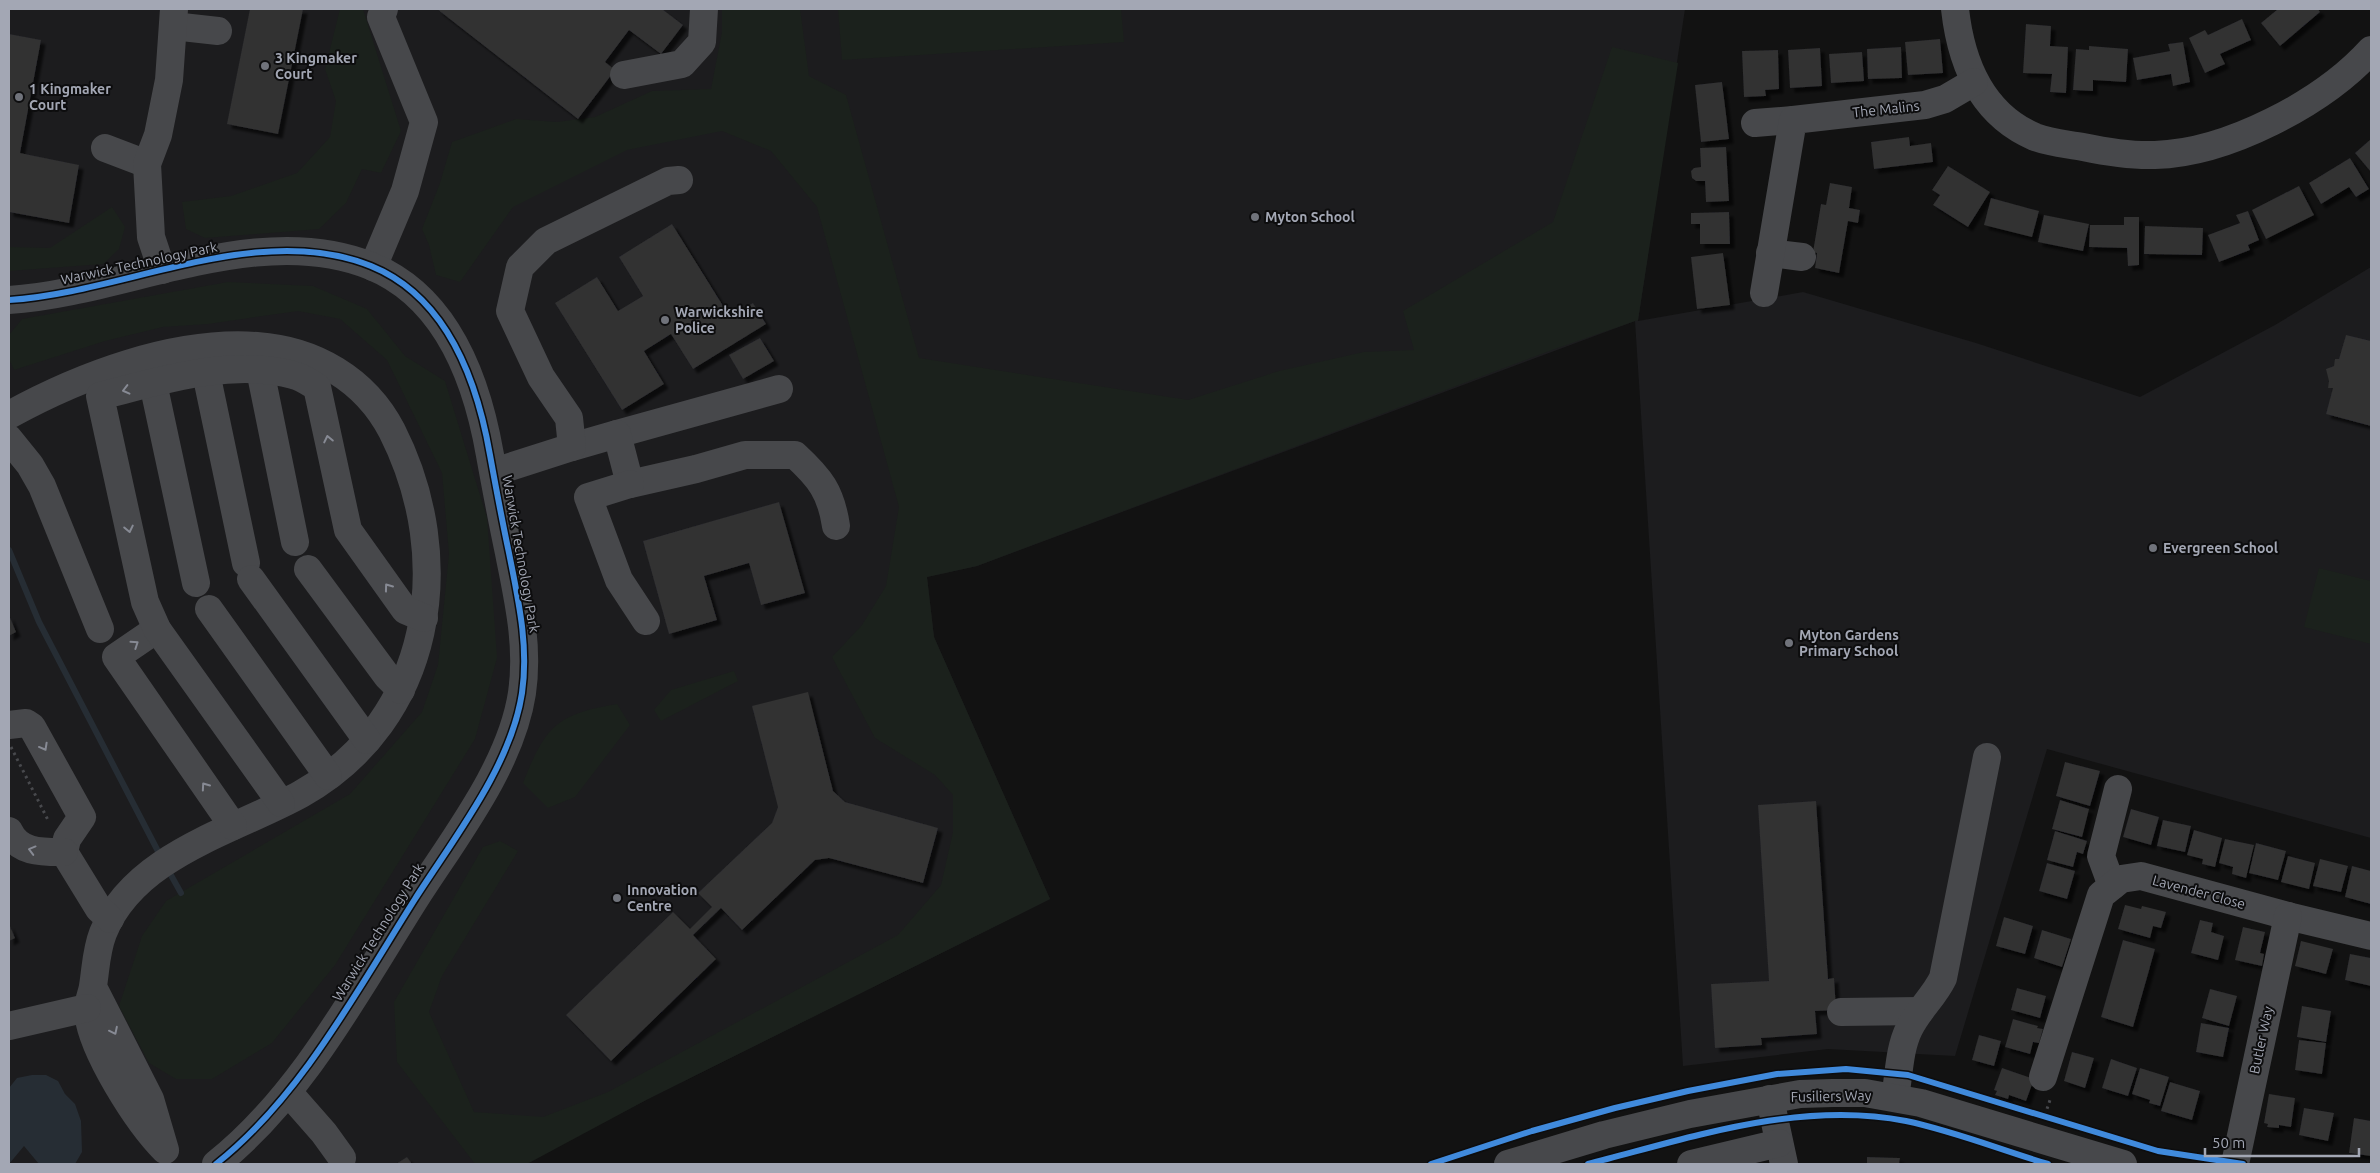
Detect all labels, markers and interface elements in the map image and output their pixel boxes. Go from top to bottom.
place label: 3 Kingmaker Court [275,50,357,82]
marker: 3 Kingmaker Court [259,60,271,72]
place label: 1 Kingmaker Court [29,81,111,113]
marker: 1 Kingmaker Court [13,91,25,103]
street label: The Malins [1852,98,1920,120]
place label: Myton School [1265,209,1355,225]
marker: Myton School [1249,211,1261,223]
street label: Warwick Technology Park [59,239,219,287]
place label: Warwickshire Police [675,304,764,336]
marker: Warwickshire Police [659,314,671,326]
one-way arrow [121,384,130,395]
one-way arrow [324,435,334,444]
street label: Warwick Technology Park [499,474,543,634]
one-way arrow [123,525,134,534]
place label: Evergreen School [2163,540,2278,556]
marker: Evergreen School [2147,542,2159,554]
one-way arrow [385,583,394,593]
place label: Myton Gardens Primary School [1799,627,1899,659]
marker: Myton Gardens Primary School [1783,637,1795,649]
one-way arrow [129,641,138,650]
one-way arrow [37,742,47,751]
one-way arrow [202,782,211,792]
one-way arrow [28,845,37,856]
street label: Warwick Technology Park [329,860,427,1004]
street label: Lavender Close [2151,872,2247,912]
place label: Innovation Centre [627,882,697,914]
marker: Innovation Centre [611,892,623,904]
street label: Butler Way [2246,1004,2276,1075]
one-way arrow [108,1026,118,1035]
street label: Fusiliers Way [1791,1087,1872,1105]
scale bar [2205,1126,2359,1158]
text: 50 m [2212,1134,2245,1151]

